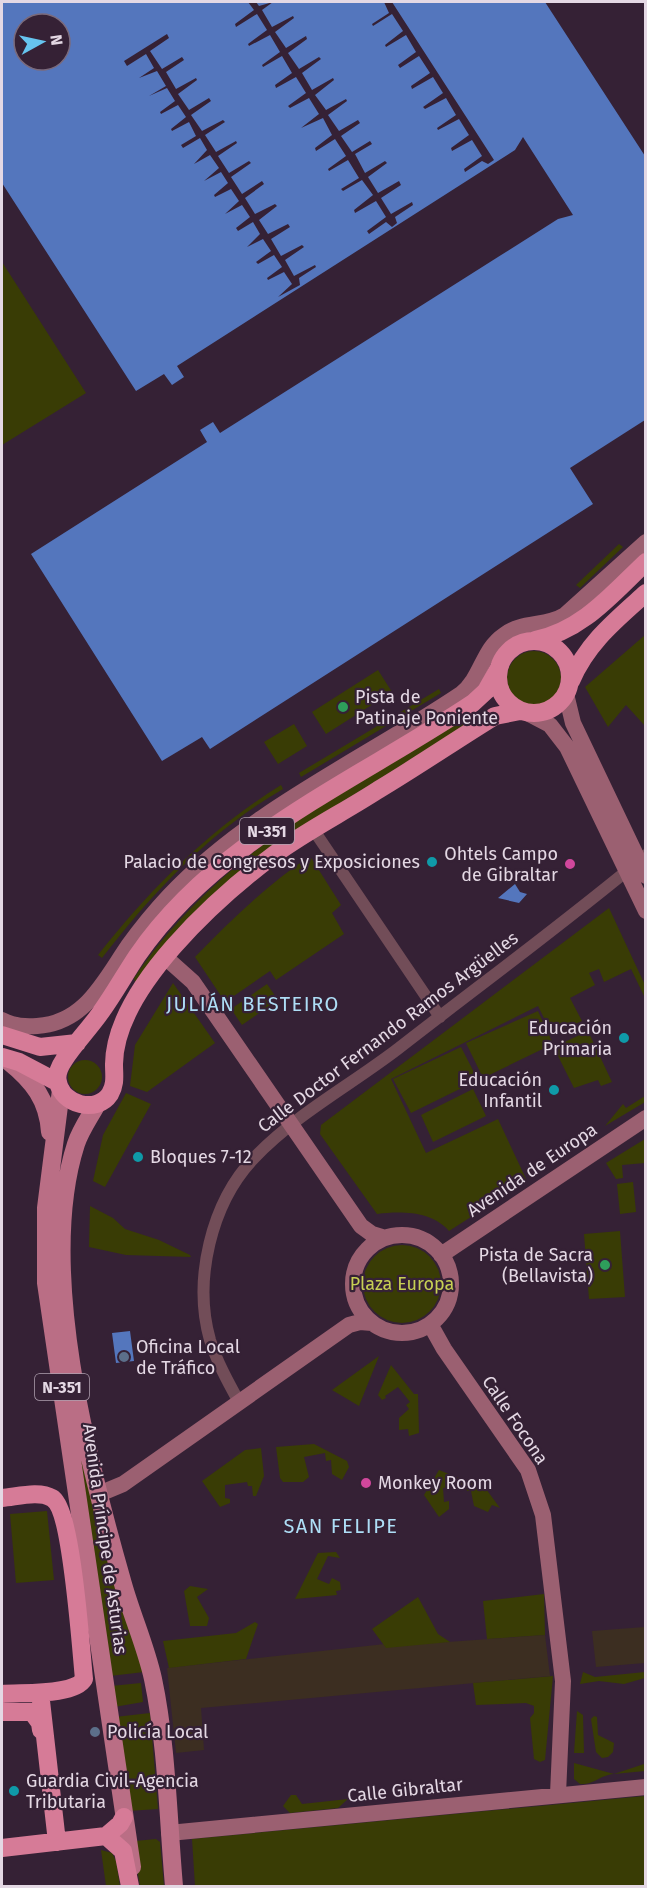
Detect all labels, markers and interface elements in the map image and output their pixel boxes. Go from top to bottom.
north arrow [12,12,72,72]
text: N [46,33,67,47]
place label: Pista de Patinaje Poniente [355,686,498,729]
marker: Pista de Patinaje Poniente [336,700,350,714]
road number: N-351 [240,818,294,844]
place label: Ohtels Campo de Gibraltar [444,843,558,886]
place label: Palacio de Congresos y Exposiciones [124,851,420,873]
marker: Palacio de Congresos y Exposiciones [425,855,439,869]
marker: Ohtels Campo de Gibraltar [563,857,577,871]
street label: Calle Doctor Fernando Ramos Argüelles [253,927,523,1137]
district label: JULIÁN BESTEIRO [166,992,340,1016]
place label: Educación Primaria [529,1017,612,1060]
marker: Educación Primaria [617,1031,631,1045]
place label: Educación Infantil [459,1069,542,1112]
marker: Educación Infantil [547,1083,561,1097]
street label: Avenida de Europa [463,1118,601,1222]
place label: Bloques 7-12 [150,1146,252,1168]
marker: Bloques 7-12 [131,1150,145,1164]
place label: Pista de Sacra (Bellavista) [478,1244,593,1287]
marker: Pista de Sacra (Bellavista) [598,1258,612,1272]
park label: Plaza Europa [350,1273,454,1295]
place label: Oficina Local de Tráfico [136,1336,240,1379]
marker: Oficina Local de Tráfico [117,1350,131,1364]
street label: Calle Focona [477,1371,553,1469]
road number: N-351 [35,1374,89,1400]
street label: Avenida Príncipe de Asturias [78,1422,132,1656]
place label: Monkey Room [378,1472,493,1494]
marker: Monkey Room [359,1476,373,1490]
district label: SAN FELIPE [284,1514,398,1538]
place label: Policía Local [107,1721,208,1743]
marker: Policía Local [88,1725,102,1739]
place label: Guardia Civil-Agencia Tributaria [26,1770,199,1813]
street label: Calle Gibraltar [346,1773,464,1807]
marker: Guardia Civil-Agencia Tributaria [7,1784,21,1798]

